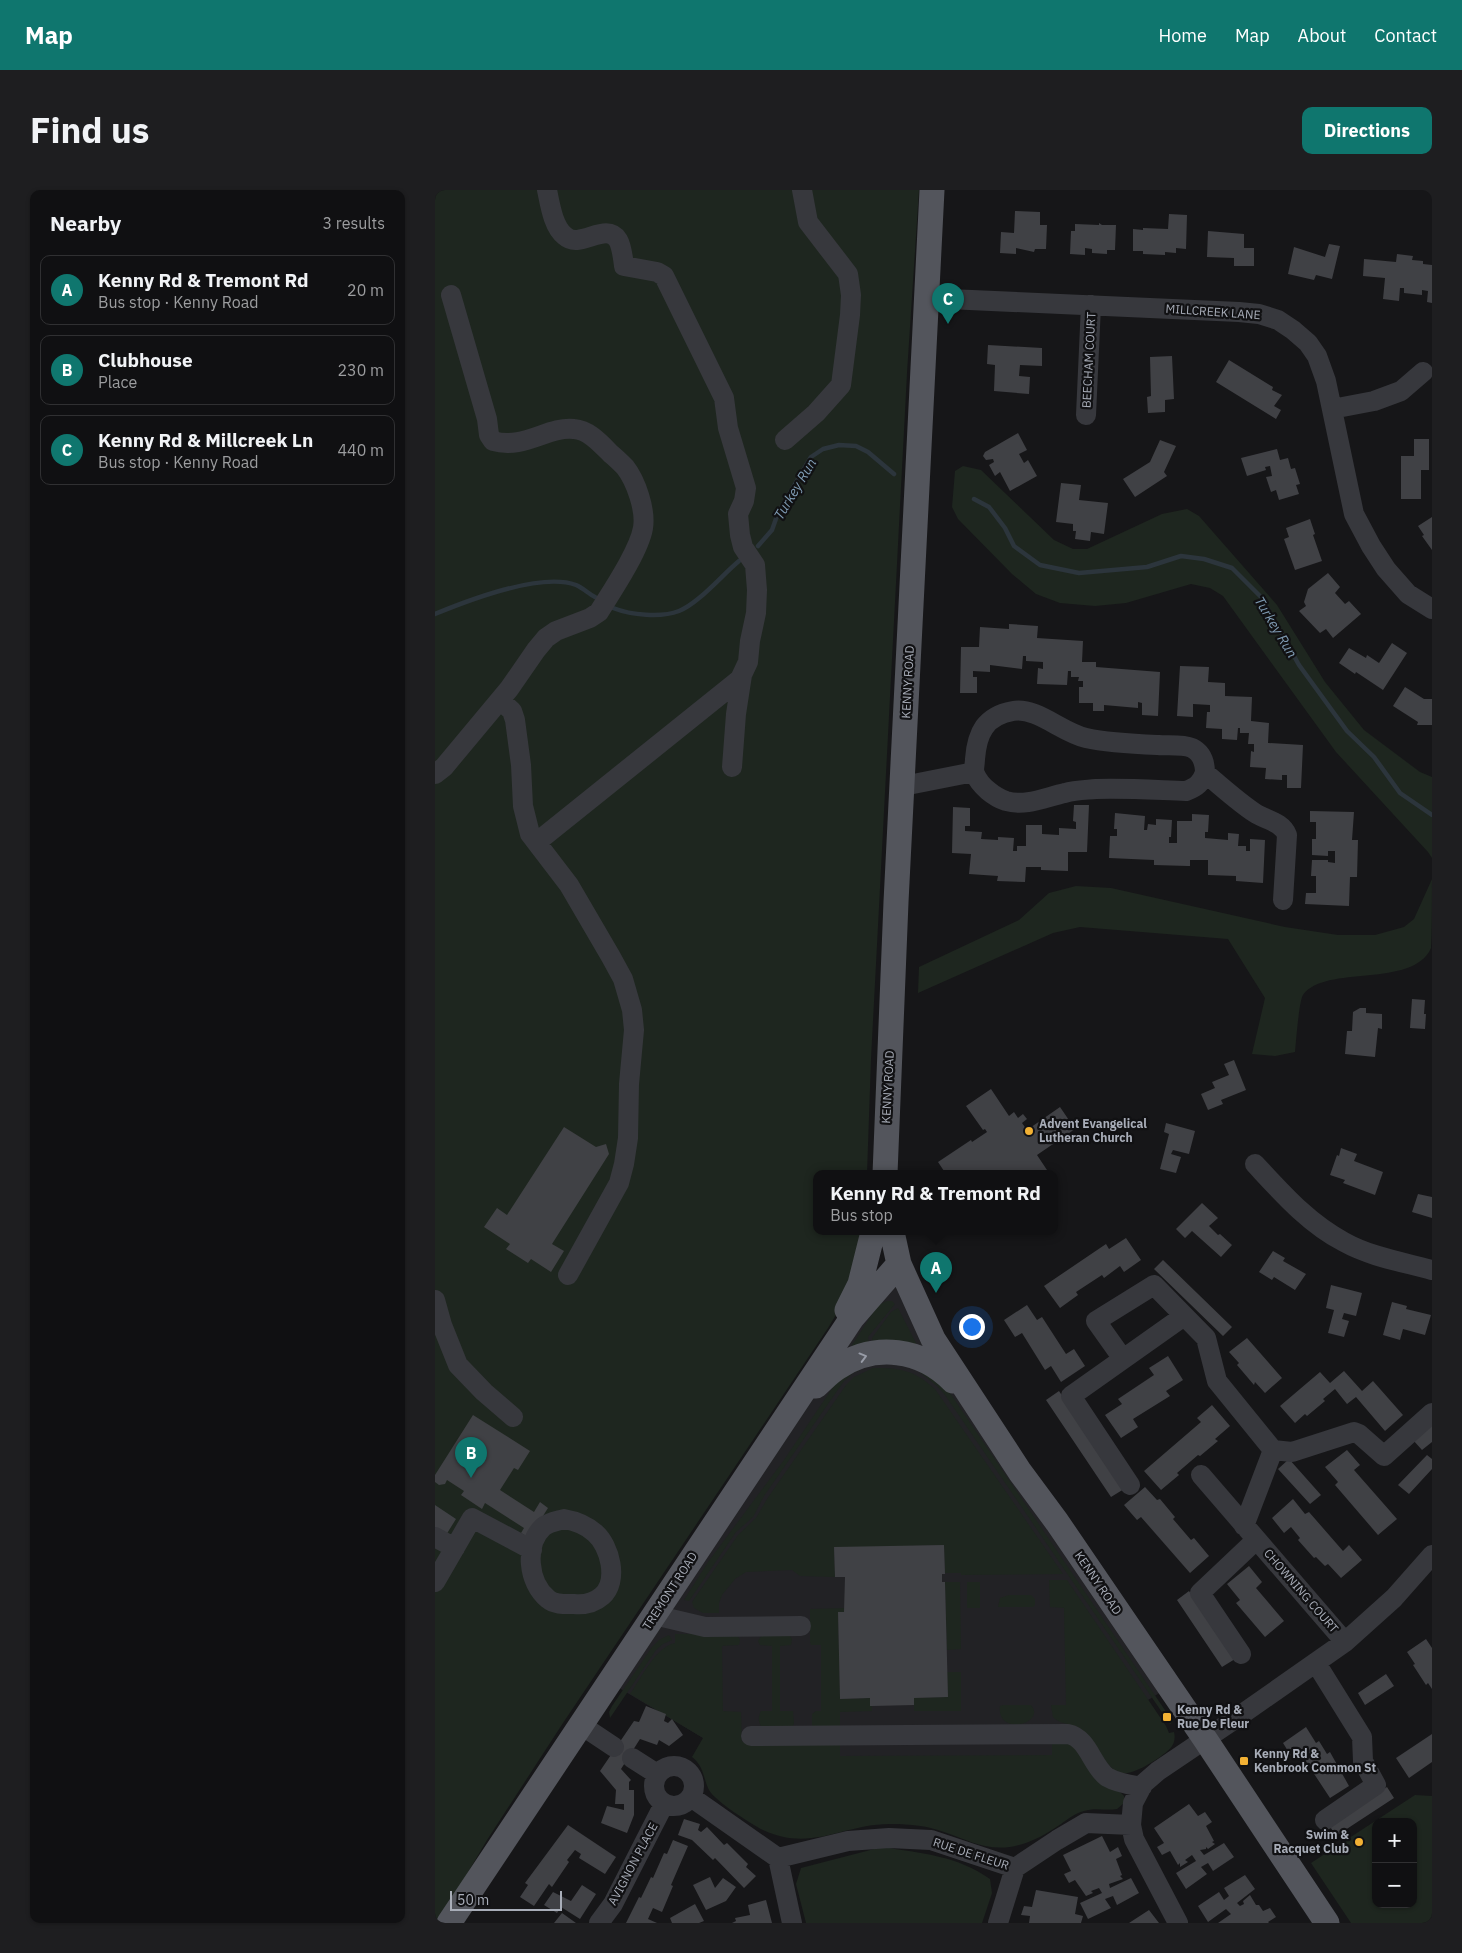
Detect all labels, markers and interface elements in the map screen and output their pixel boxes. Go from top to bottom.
text: Map [25,19,73,51]
text: Home [1159,24,1207,47]
text: Map [1235,24,1270,47]
text: About [1298,24,1346,47]
text: Contact [1374,24,1437,47]
text: Find us [30,107,149,153]
button: Directions [1302,107,1432,154]
text: Nearby [50,209,121,237]
text: 3 results [322,213,385,233]
text: Kenny Rd & Tremont Rd [98,268,309,292]
text: A [62,280,72,300]
text: 20 m [347,280,384,300]
pin: C [932,283,964,324]
text: Bus stop · Kenny Road [98,292,258,312]
street label: MILLCREEK LANE [1165,301,1261,322]
street label: BEECHAM COURT [1078,311,1099,408]
text: Clubhouse [98,348,193,372]
text: B [62,360,72,380]
text: 230 m [337,360,384,380]
text: Place [98,372,137,392]
text: Kenny Rd & Millcreek Ln [98,428,313,452]
text: C [62,440,72,460]
text: 440 m [337,440,384,460]
text: Bus stop · Kenny Road [98,452,258,472]
water label: Turkey Run [770,455,820,523]
water label: Turkey Run [1251,593,1301,661]
street label: KENNY ROAD [898,645,917,719]
street label: KENNY ROAD [878,1050,897,1124]
place label: Advent Evangelical Lutheran Church [1039,1116,1147,1145]
marker: Advent Evangelical Lutheran Church [1023,1125,1035,1137]
popup [813,1170,1058,1235]
text: Kenny Rd & Tremont Rd [830,1181,1041,1205]
text: Bus stop [830,1205,893,1225]
pin: A [920,1252,952,1293]
your location [959,1314,985,1340]
one-way arrow [859,1352,867,1362]
pin: B [455,1437,487,1478]
street label: CHOWNING COURT [1261,1546,1342,1636]
street label: KENNY ROAD [1072,1548,1125,1617]
street label: TREMONT ROAD [639,1549,700,1632]
place label: Kenny Rd & Rue De Fleur [1177,1702,1249,1731]
marker: Kenny Rd & Rue De Fleur [1161,1711,1173,1723]
place label: Kenny Rd & Kenbrook Common St [1254,1746,1377,1775]
marker: Kenny Rd & Kenbrook Common St [1238,1755,1250,1767]
map controls [1372,1818,1417,1908]
button: + [1372,1818,1417,1863]
street label: AVIGNON PLACE [604,1820,661,1908]
place label: Swim & Racquet Club [1274,1827,1349,1856]
street label: RUE DE FLEUR [931,1834,1011,1873]
marker: Swim & Racquet Club [1353,1836,1365,1848]
button: − [1372,1863,1417,1908]
scale bar [450,1888,563,1911]
text: 50 m [457,1891,489,1909]

